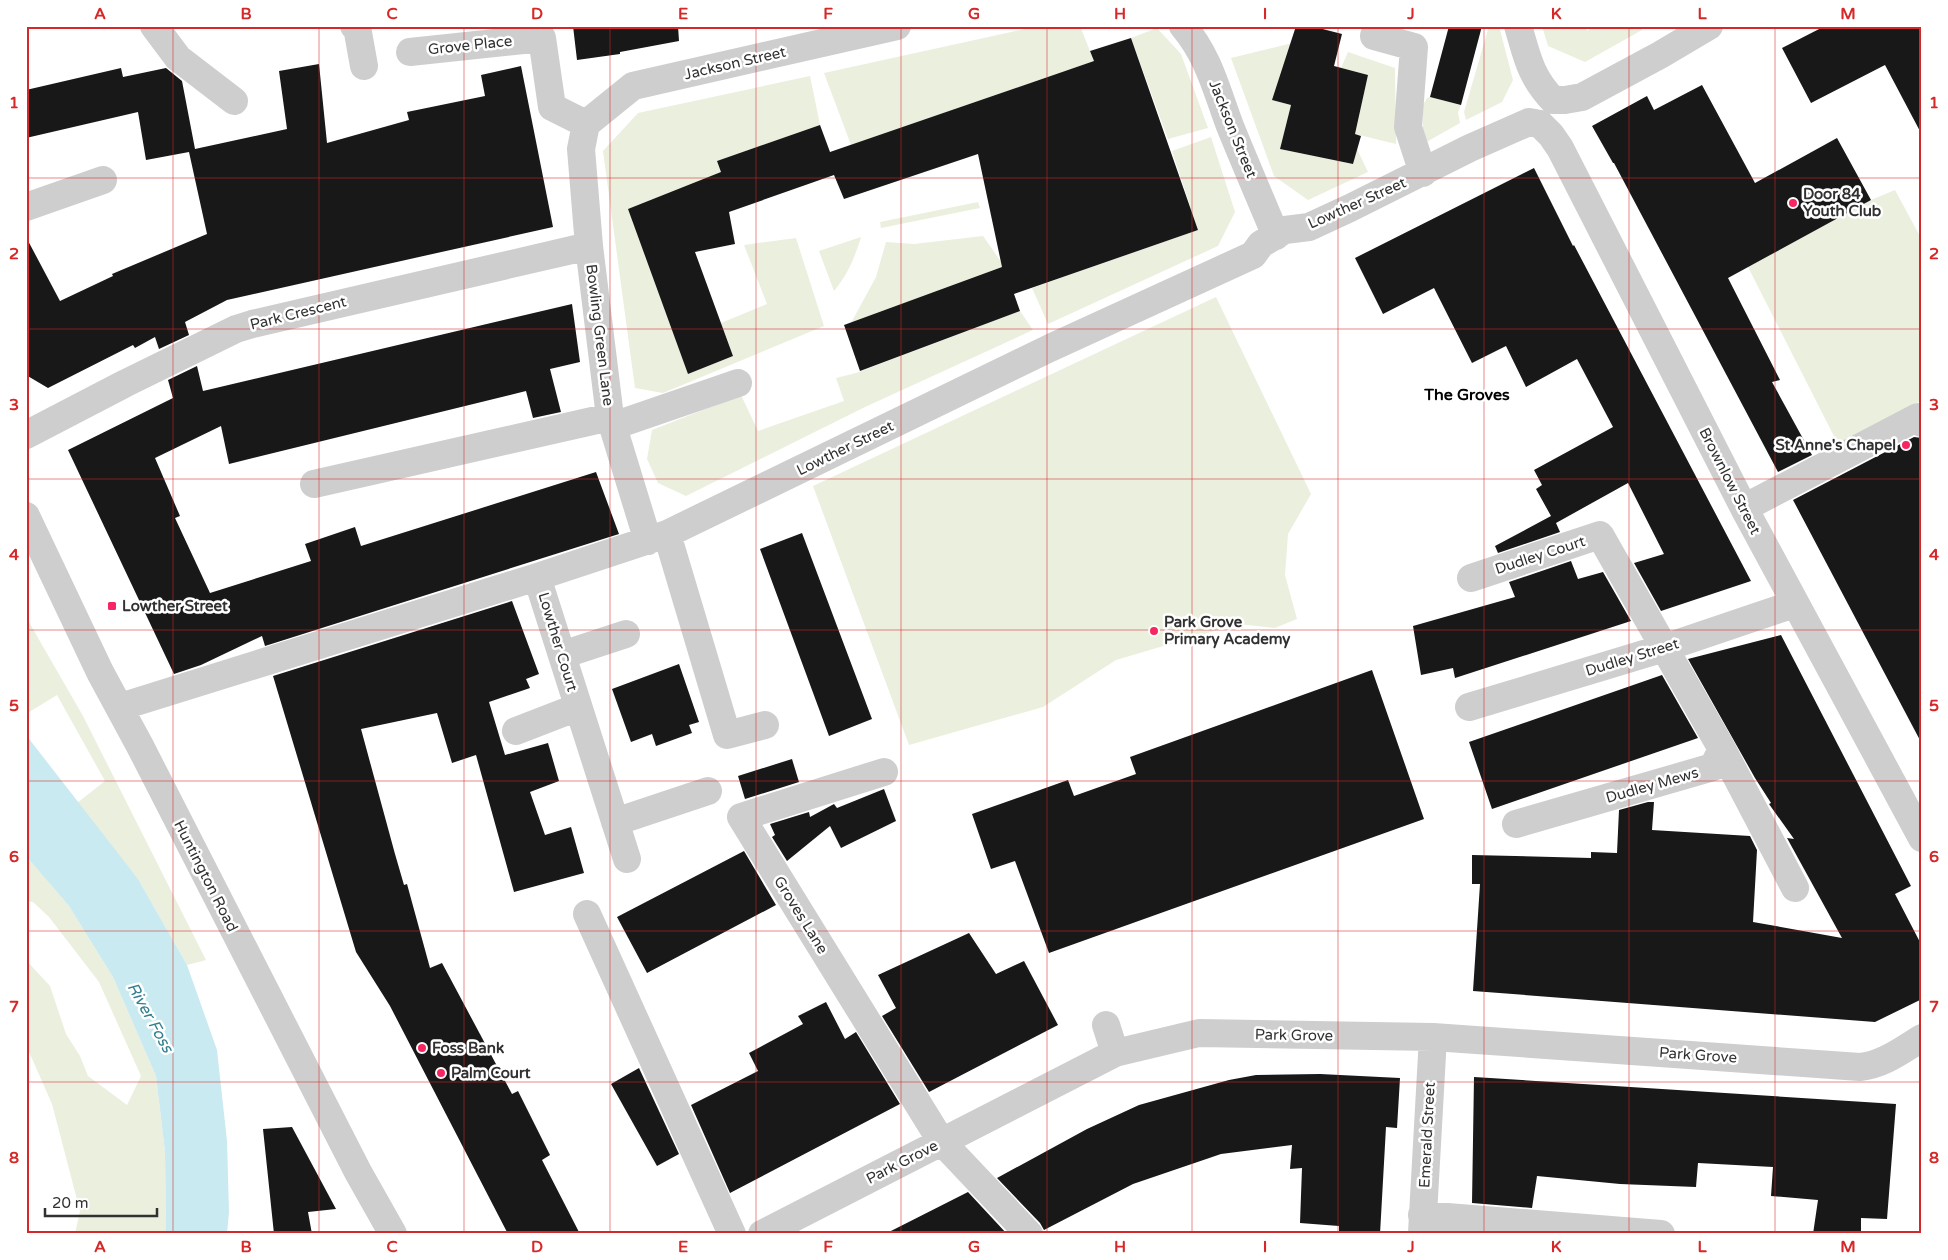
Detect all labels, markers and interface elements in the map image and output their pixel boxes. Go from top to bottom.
text: A [94,4,106,24]
text: B [240,4,252,24]
text: C [386,4,398,24]
text: D [531,4,543,24]
text: E [678,4,688,24]
text: F [823,4,833,24]
text: G [968,4,980,24]
text: H [1114,4,1126,24]
text: I [1263,4,1267,24]
text: J [1406,4,1415,24]
text: K [1551,4,1562,24]
text: L [1697,4,1707,24]
text: M [1840,4,1856,24]
street label: Grove Place [427,32,513,58]
street label: Jackson Street [682,43,788,83]
street label: Jackson Street [1205,78,1261,181]
text: 1 [9,93,19,113]
text: 1 [1929,93,1939,113]
street label: Lowther Street [1305,173,1409,233]
place label: Door 84 Youth Club [1803,185,1882,220]
marker: Door 84 Youth Club [1787,197,1799,209]
text: 2 [9,244,19,264]
text: 2 [1929,244,1939,264]
street label: Bowling Green Lane [582,263,618,407]
street label: Park Crescent [248,292,348,334]
district label: The Groves [1423,385,1510,405]
text: 3 [9,395,19,415]
text: 3 [1929,395,1939,415]
street label: Lowther Street [794,417,897,479]
street label: Brownlow Street [1695,425,1765,538]
place label: St Anne's Chapel [1775,436,1896,455]
marker: St Anne's Chapel [1900,439,1912,451]
street label: Dudley Court [1493,532,1588,578]
text: 4 [9,545,19,565]
text: 4 [1929,545,1939,565]
street label: Lowther Court [534,590,582,694]
place label: Lowther Street [122,597,228,615]
marker: Lowther Street [106,600,118,612]
place label: Park Grove Primary Academy [1164,613,1290,649]
marker: Park Grove Primary Academy [1148,625,1160,637]
street label: Dudley Street [1583,634,1681,680]
text: 5 [9,696,19,716]
text: 5 [1929,696,1939,716]
street label: Dudley Mews [1604,763,1700,807]
street label: Huntington Road [170,817,242,935]
text: 6 [9,847,19,867]
text: 6 [1929,847,1939,867]
street label: Groves Lane [770,873,832,957]
water label: River Foss [123,979,178,1057]
text: 7 [9,997,19,1017]
text: 7 [1929,997,1939,1017]
street label: Park Grove [1255,1025,1333,1045]
place label: Foss Bank [432,1039,504,1057]
marker: Foss Bank [416,1042,428,1054]
street label: Park Grove [1658,1043,1738,1067]
place label: Palm Court [451,1064,531,1082]
marker: Palm Court [435,1067,447,1079]
street label: Emerald Street [1415,1081,1439,1188]
street label: Park Grove [863,1136,941,1188]
text: 8 [9,1148,19,1168]
text: 8 [1929,1148,1939,1168]
scale bar [45,1185,158,1217]
text: 20 m [52,1194,89,1212]
text: A [94,1237,106,1257]
text: B [240,1237,252,1257]
text: C [386,1237,398,1257]
text: D [531,1237,543,1257]
text: E [678,1237,688,1257]
text: F [823,1237,833,1257]
text: G [968,1237,980,1257]
text: H [1114,1237,1126,1257]
text: I [1263,1237,1267,1257]
text: J [1406,1237,1415,1257]
text: K [1551,1237,1562,1257]
text: L [1697,1237,1707,1257]
text: M [1840,1237,1856,1257]

